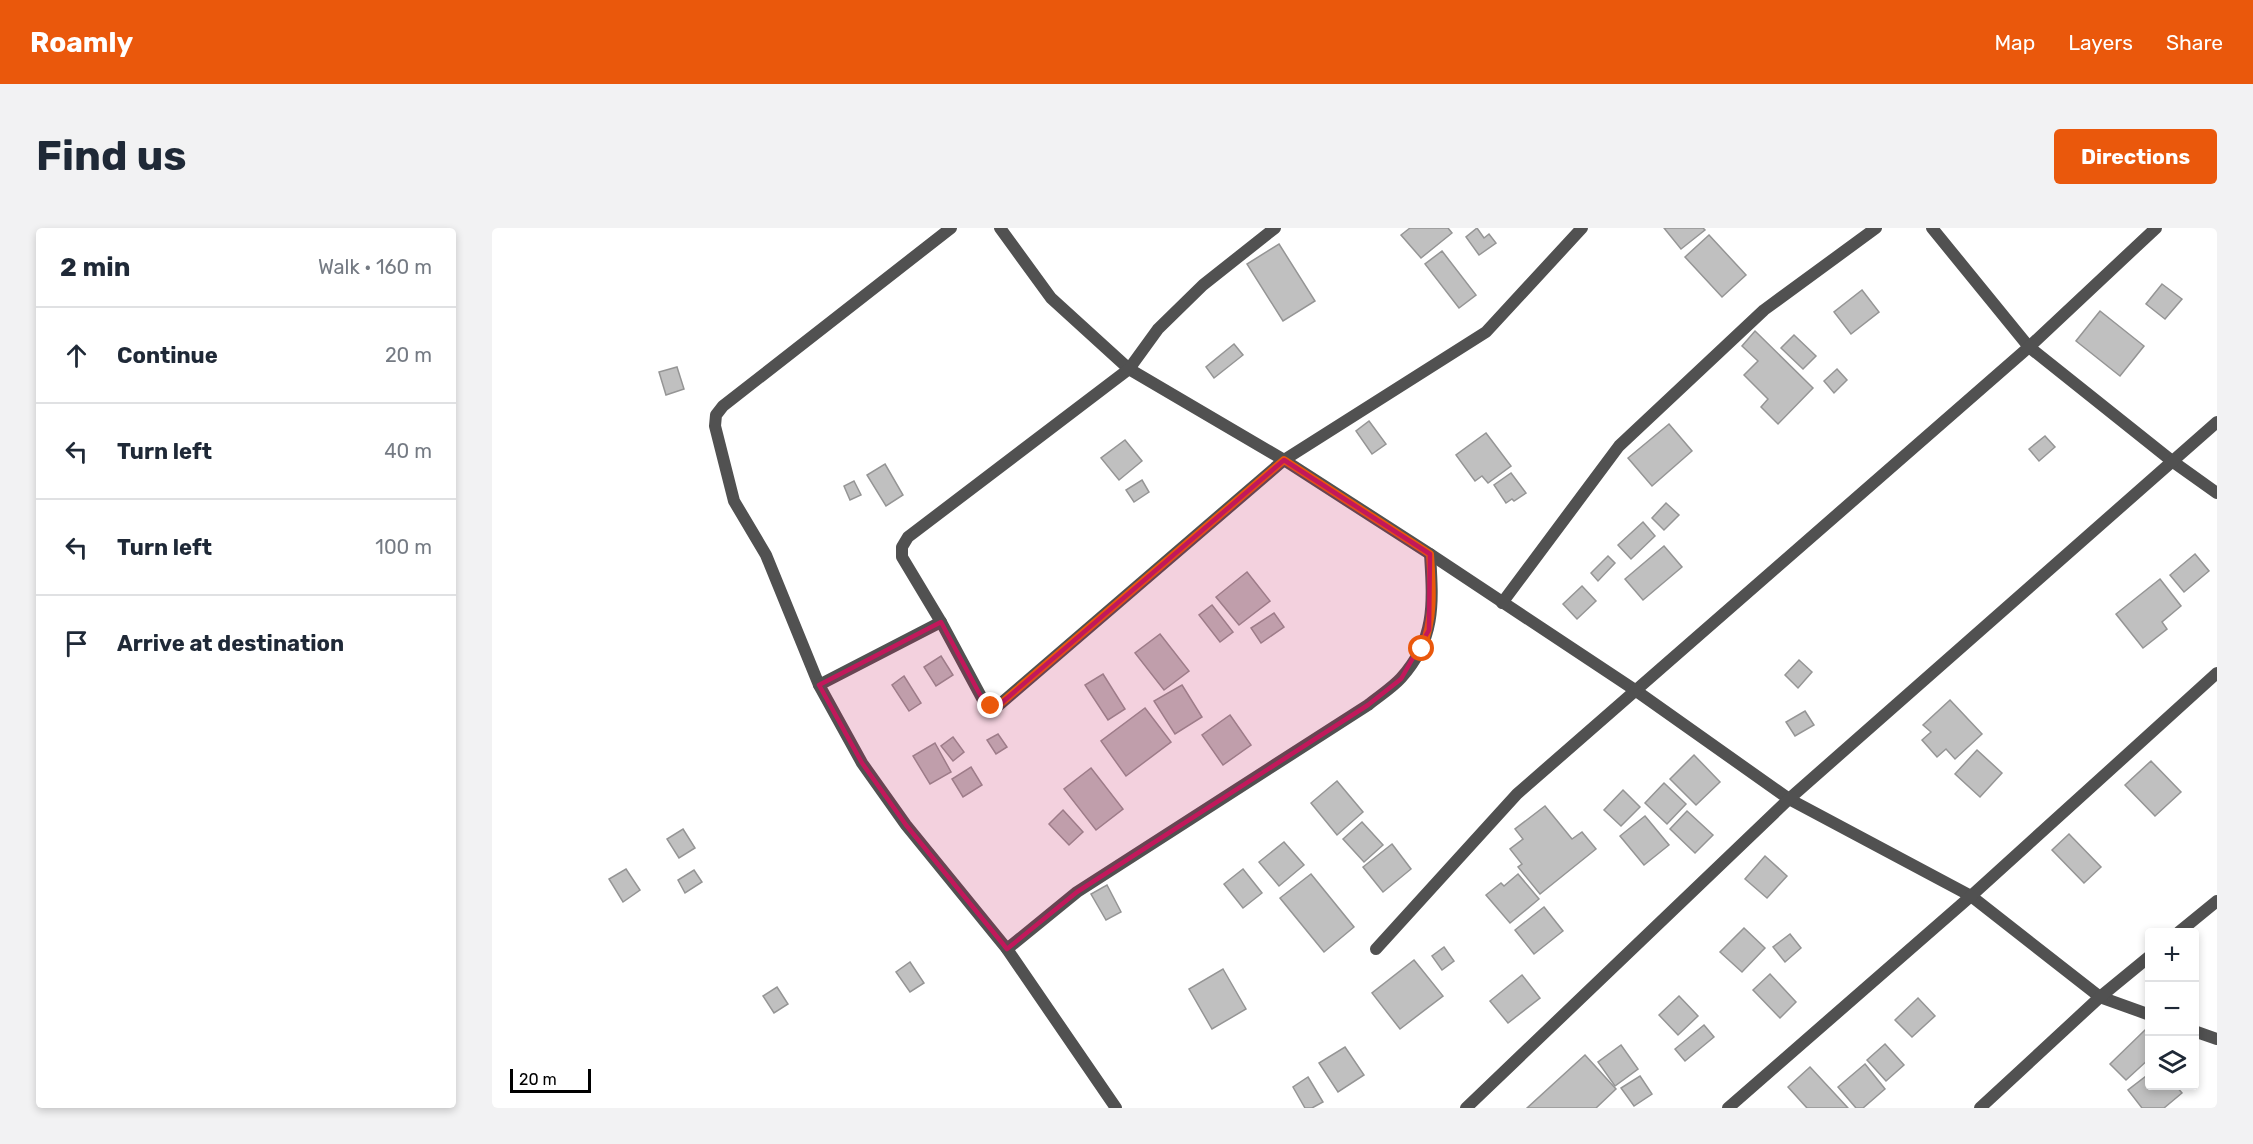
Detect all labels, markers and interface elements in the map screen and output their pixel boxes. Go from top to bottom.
text: Roamly [30,26,133,59]
text: Map [1994,30,2035,55]
text: Layers [2068,30,2133,55]
text: Share [2166,30,2223,55]
button: Directions [2054,129,2217,184]
text: Find us [36,131,187,181]
text: 2 min [60,252,130,283]
text: Walk · 160 m [318,255,432,279]
icon: ahead [60,339,93,372]
text: Continue [117,342,218,369]
text: 20 m [385,343,432,367]
icon: left [60,435,93,468]
text: Turn left [117,438,212,465]
text: 40 m [384,439,432,463]
icon: left [60,531,93,564]
text: Turn left [117,534,212,561]
text: 100 m [375,535,432,559]
icon: arrive [60,627,93,660]
text: Arrive at destination [117,630,344,657]
route start [1408,635,1434,661]
route end [977,692,1003,718]
map controls [2145,928,2199,1090]
button: + [2145,928,2199,982]
button: − [2145,982,2199,1036]
button: layers [2145,1036,2199,1090]
scale bar [510,1066,591,1094]
text: 20 m [519,1070,557,1089]

